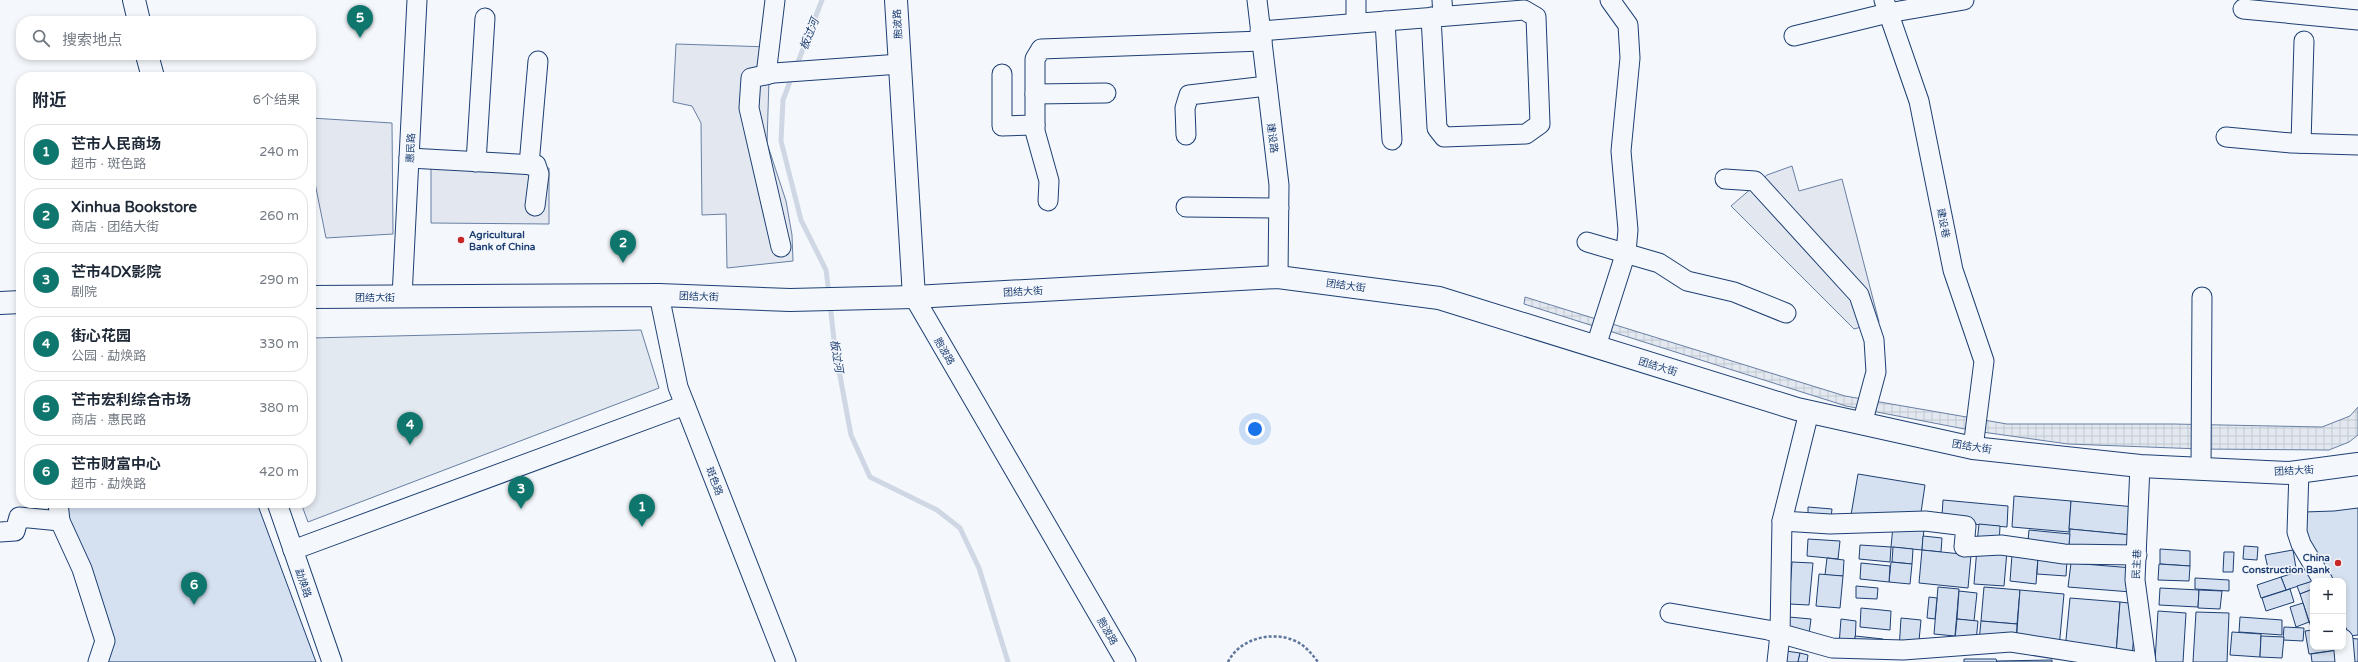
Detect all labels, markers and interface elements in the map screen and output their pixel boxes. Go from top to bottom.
pin: 5 [347,5,373,38]
street label: 胞波路 [891,9,905,39]
water label: 板过河 [797,15,822,52]
search box [16,16,316,60]
icon: search [30,27,52,49]
text: 搜索地点 [62,31,122,49]
text: 附近 [32,90,66,111]
text: 6个结果 [253,92,300,108]
street label: 建设路 [1264,123,1280,154]
street label: 惠民路 [404,133,418,163]
text: 芒市人民商场 [71,135,161,153]
text: 1 [42,144,50,160]
text: 240 m [259,144,299,160]
text: 超市 · 斑色路 [71,156,146,172]
text: Xinhua Bookstore [71,198,197,216]
street label: 建设巷 [1934,207,1952,239]
text: 2 [42,208,50,224]
text: 260 m [259,208,299,224]
text: 商店 · 团结大街 [71,219,159,235]
place label: Agricultural Bank of China [469,229,536,253]
pin: 2 [610,230,636,263]
marker: Agricultural Bank of China [456,235,466,245]
text: 芒市4DX影院 [71,263,161,281]
text: 3 [42,272,50,288]
text: 290 m [259,272,299,288]
street label: 团结大街 [1325,277,1367,295]
text: 剧院 [71,284,97,300]
street label: 团结大街 [1003,285,1043,299]
street label: 团结大街 [679,290,719,304]
street label: 团结大街 [355,292,395,304]
text: 街心花园 [71,327,131,345]
text: 4 [42,336,50,352]
text: 330 m [259,336,299,352]
street label: 胞波路 [931,336,957,367]
water label: 板过河 [828,339,846,375]
text: 公园 · 勐焕路 [71,348,146,364]
street label: 团结大街 [1637,355,1679,379]
text: 芒市宏利综合市场 [71,391,191,409]
text: 5 [42,400,50,416]
text: 380 m [259,400,299,416]
text: 商店 · 惠民路 [71,412,146,428]
pin: 4 [397,412,423,445]
your location [1245,419,1265,439]
street label: 团结大街 [1951,438,1993,456]
text: 芒市财富中心 [71,455,161,473]
text: 6 [42,464,50,480]
text: 420 m [259,464,299,480]
street label: 团结大街 [2274,464,2314,478]
street label: 斑色路 [703,465,725,498]
text: 超市 · 勐焕路 [71,476,146,492]
pin: 3 [508,476,534,509]
pin: 1 [629,494,655,527]
street label: 民主巷 [2130,549,2144,579]
place label: China Construction Bank [2242,552,2331,576]
marker: China Construction Bank [2333,558,2343,568]
street label: 勐焕路 [292,567,314,599]
pin: 6 [181,572,207,605]
map controls [2310,578,2346,650]
button: + [2310,578,2346,614]
button: − [2310,614,2346,650]
street label: 胞波路 [1094,616,1120,647]

